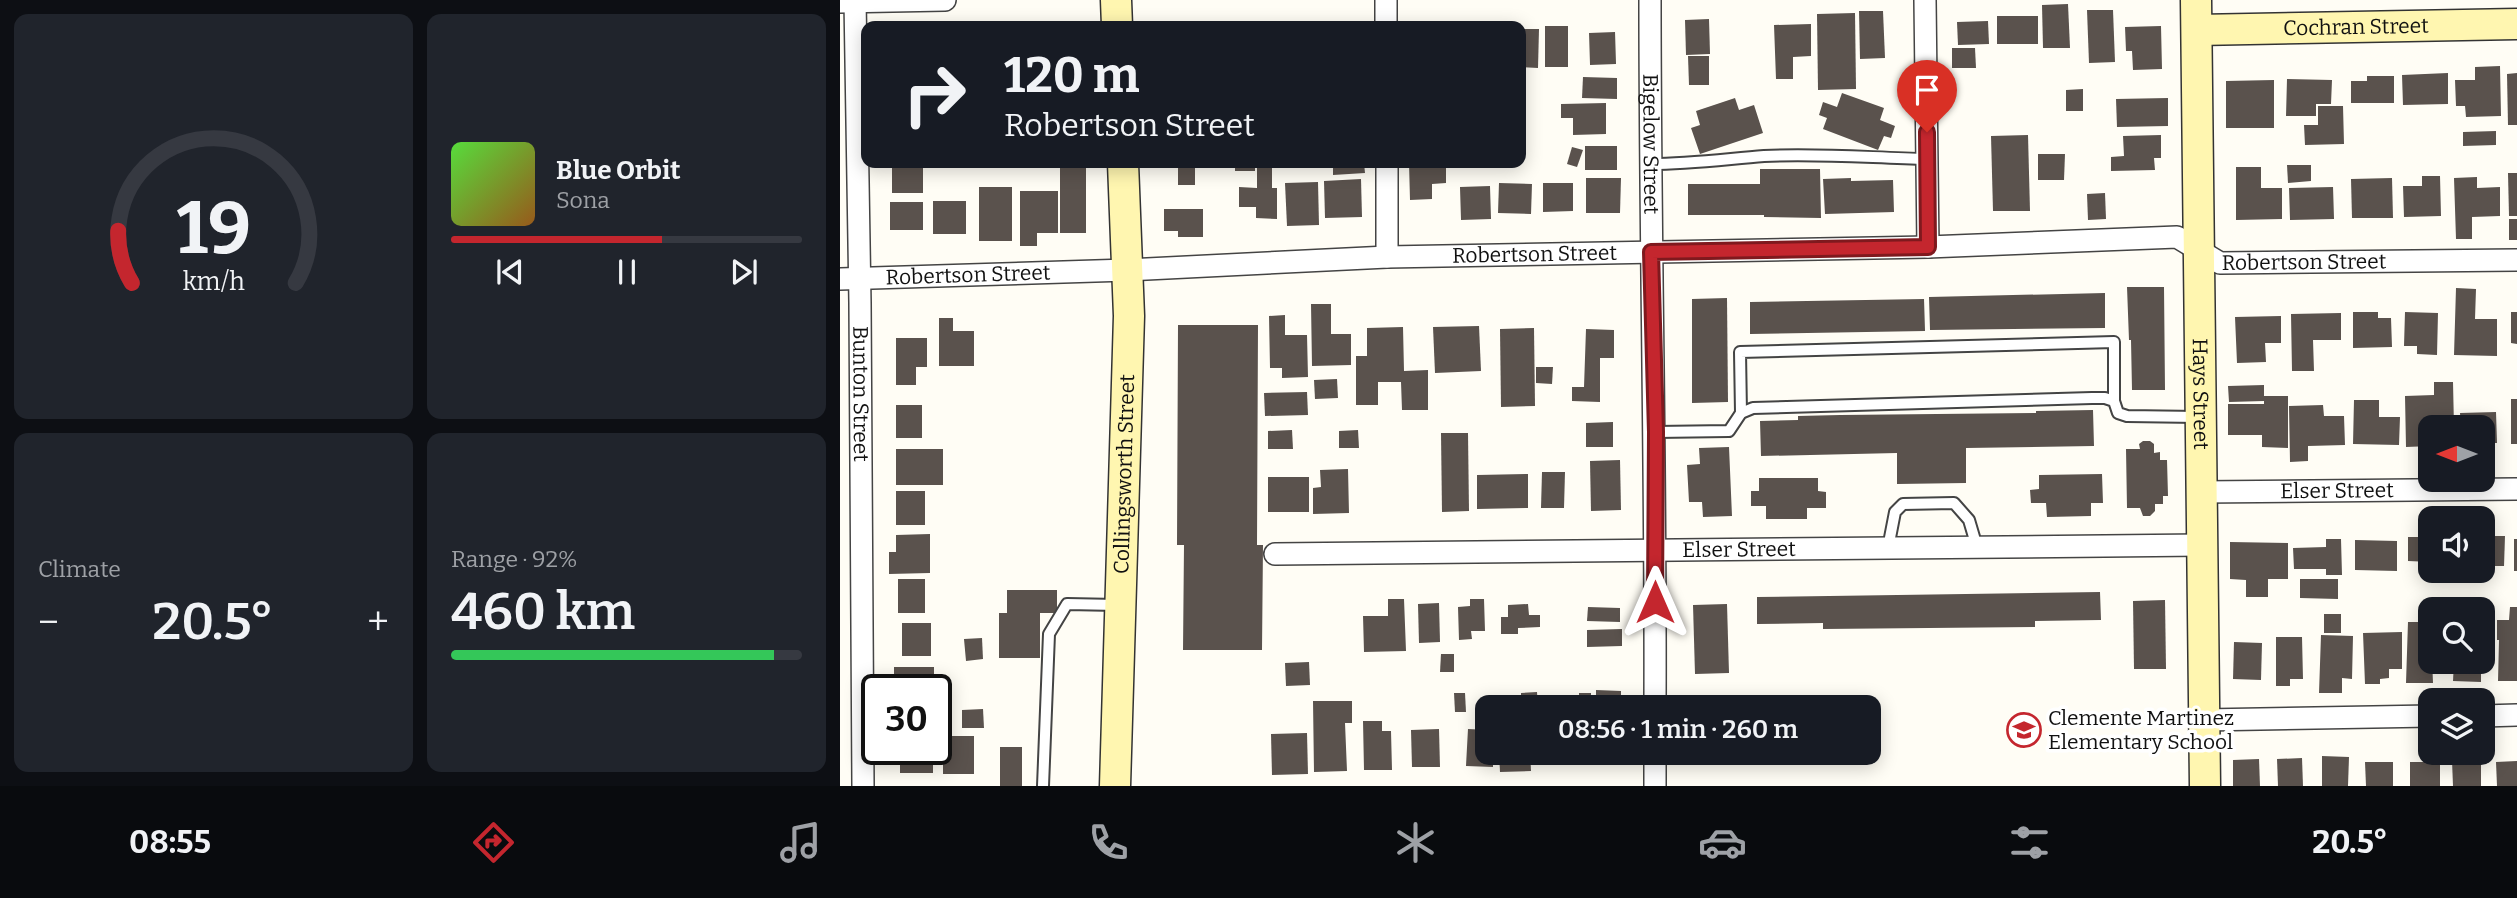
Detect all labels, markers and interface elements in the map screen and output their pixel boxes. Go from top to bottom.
street label: Cochran Street [2283,13,2429,41]
text: 120 m [1004,46,1139,105]
icon: right [889,49,980,140]
pin [1897,60,1957,132]
icon: arrive [1908,71,1946,109]
street label: Bigelow Street [1637,74,1664,215]
text: Robertson Street [1004,106,1255,144]
text: Blue Orbit [556,155,680,186]
text: 19 [176,185,251,272]
text: Sona [556,186,610,214]
street label: Robertson Street [1452,240,1618,269]
street label: Robertson Street [2221,248,2387,276]
icon: previous [491,253,529,291]
icon: pause [608,253,646,291]
icon: next [725,253,763,291]
street label: Robertson Street [885,259,1051,291]
text: km/h [183,267,245,297]
street label: Bunton Street [847,326,874,462]
street label: Hays Street [2187,338,2214,450]
street label: Collingsworth Street [1108,374,1140,574]
north arrow [2418,415,2496,492]
map controls [2418,415,2495,765]
street label: Elser Street [2280,477,2394,504]
button: sound [2418,506,2495,583]
street label: Elser Street [1682,536,1796,563]
text: Range · 92% [451,545,578,573]
text: Climate [38,555,121,583]
position arrow [1618,565,1692,639]
text: 460 km [451,580,635,643]
text: 20.5° [152,590,274,653]
button: search [2418,597,2495,674]
text: − [38,599,59,645]
text: + [367,599,389,645]
speed limit sign: 30 [861,674,952,765]
button: layers [2418,688,2495,765]
place label: Clemente Martinez Elementary School [2048,705,2234,755]
school or university icon: Clemente Martinez Elementary School [2005,711,2043,749]
text: 08:56 · 1 min · 260 m [1558,714,1798,745]
icon: directions [469,818,518,867]
icon: music [776,818,825,867]
icon: phone [1084,818,1133,867]
icon: climate [1391,818,1440,867]
icon: car [1698,818,1747,867]
icon: filters [2005,818,2054,867]
text: 08:55 [129,823,211,861]
text: 20.5° [2312,823,2388,861]

